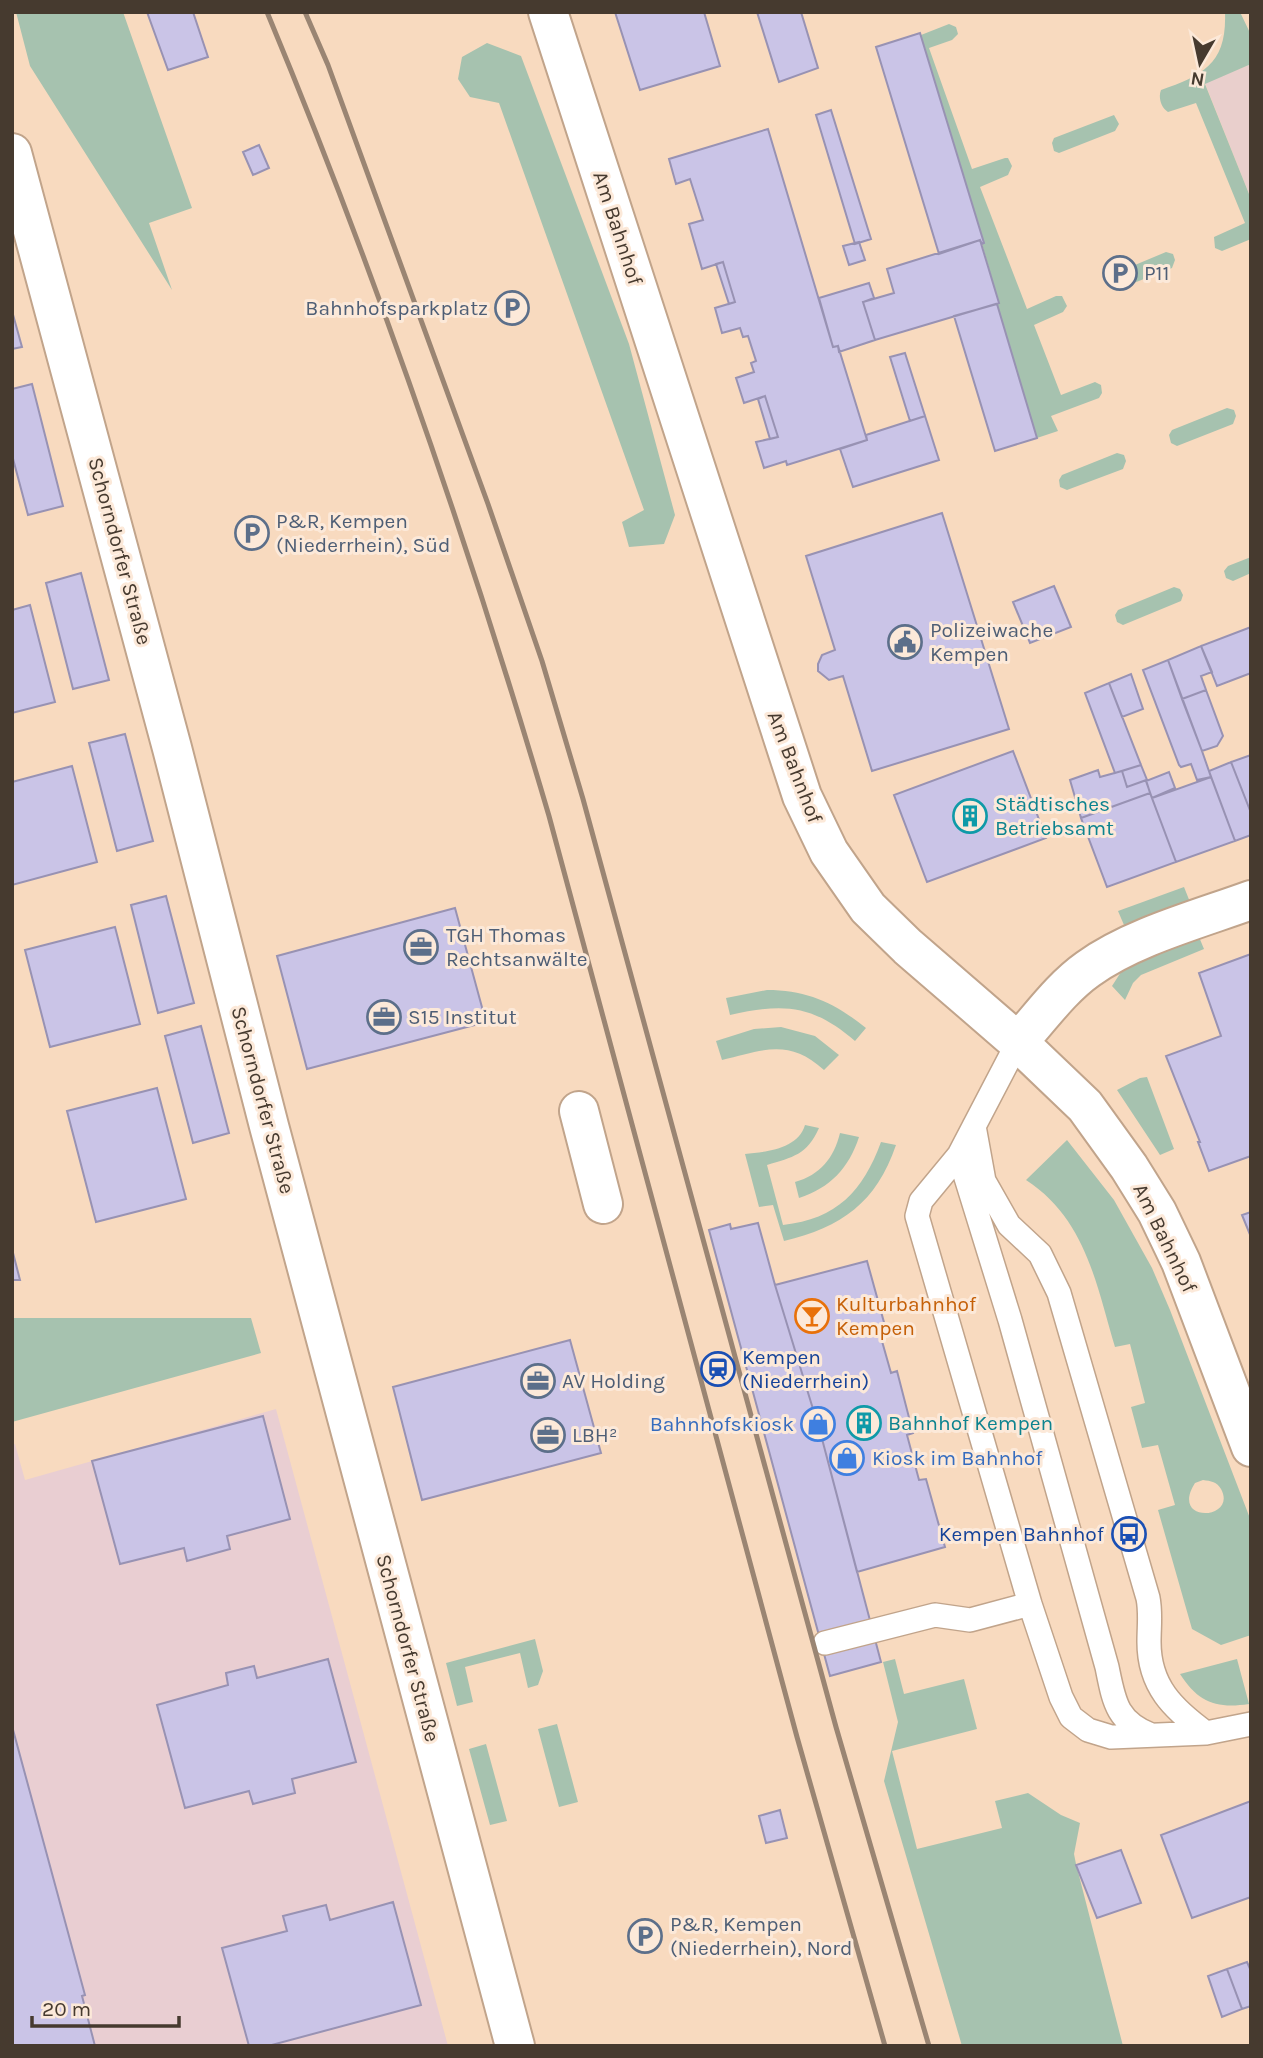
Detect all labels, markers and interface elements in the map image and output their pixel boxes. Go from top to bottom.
north arrow [1165,28,1235,98]
text: N [1189,67,1206,91]
street label: Am Bahnhof [588,168,648,289]
parking icon: P11 [1101,254,1139,292]
place label: P11 [1144,261,1170,285]
parking icon: Bahnhofsparkplatz [493,289,531,327]
place label: Bahnhofsparkplatz [305,296,488,320]
street label: Schorndorfer Straße [83,454,157,648]
place label: P&R, Kempen (Niederrhein), Süd [276,509,450,557]
parking icon: P&R, Kempen (Niederrhein), Süd [233,514,271,552]
place label: Polizeiwache Kempen [930,618,1053,666]
public building icon: Polizeiwache Kempen [886,623,924,661]
street label: Am Bahnhof [763,708,828,827]
place label: Städtisches Betriebsamt [995,792,1114,840]
building icon: Städtisches Betriebsamt [951,797,989,835]
place label: TGH Thomas Rechtsanwälte [446,923,588,971]
office icon: TGH Thomas Rechtsanwälte [402,928,440,966]
office icon: S15 Institut [365,998,403,1036]
street label: Schorndorfer Straße [226,1003,300,1197]
place label: S15 Institut [408,1005,517,1029]
street label: Am Bahnhof [1128,1180,1202,1297]
place label: Kulturbahnhof Kempen [836,1292,977,1340]
bar icon: Kulturbahnhof Kempen [793,1297,831,1335]
place label: Kempen (Niederrhein) [742,1345,869,1393]
station icon: Kempen (Niederrhein) [699,1350,737,1388]
office icon: AV Holding [519,1362,557,1400]
place label: AV Holding [562,1369,665,1393]
building icon: Bahnhof Kempen [845,1404,883,1442]
shop icon: Bahnhofskiosk [799,1405,837,1443]
place label: Bahnhof Kempen [888,1411,1053,1435]
place label: Bahnhofskiosk [650,1412,794,1436]
office icon: LBH² [529,1416,567,1454]
place label: LBH² [572,1423,617,1447]
shop icon: Kiosk im Bahnhof [828,1439,866,1477]
place label: Kiosk im Bahnhof [872,1446,1043,1470]
bus stop icon: Kempen Bahnhof [1110,1515,1148,1553]
place label: Kempen Bahnhof [939,1522,1105,1546]
street label: Schorndorfer Straße [371,1551,445,1745]
place label: P&R, Kempen (Niederrhein), Nord [670,1912,852,1960]
parking icon: P&R, Kempen (Niederrhein), Nord [626,1917,664,1955]
scale bar [32,1984,178,2028]
text: 20 m [42,1997,91,2021]

